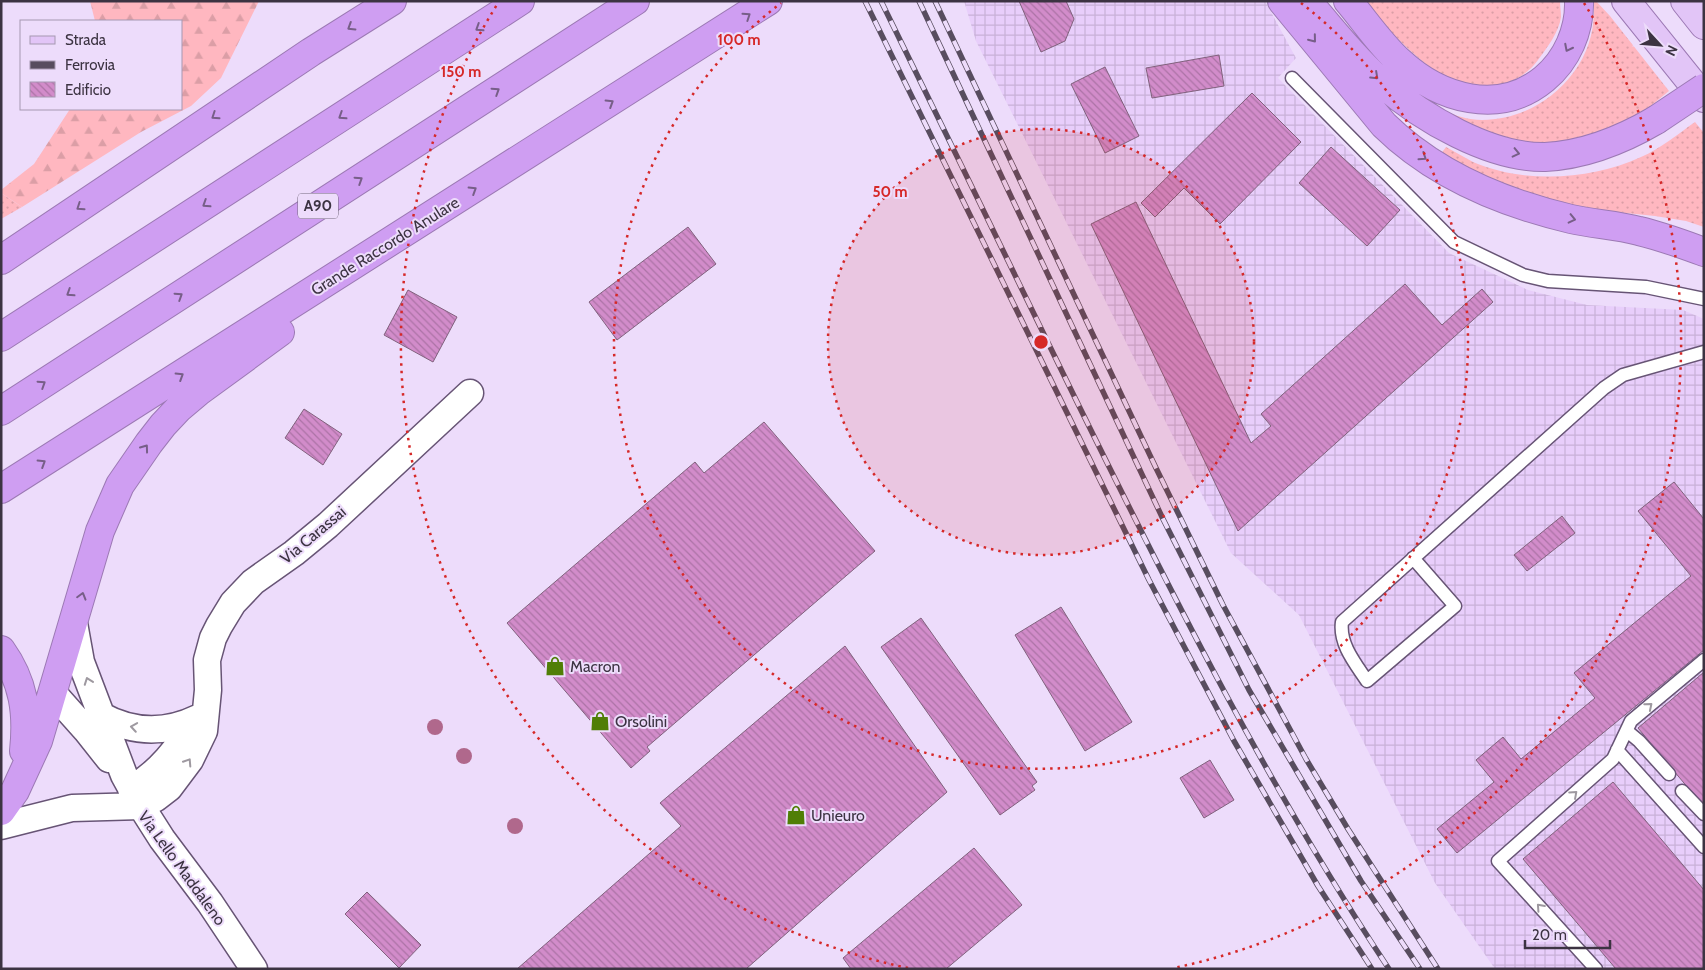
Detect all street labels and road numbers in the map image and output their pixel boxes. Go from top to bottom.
street label: Grande Raccordo Anulare [307,193,463,299]
road number: A90 [298,194,338,218]
street label: Via Carassai [276,502,350,568]
street label: Via Lello Maddaleno [134,807,230,929]

